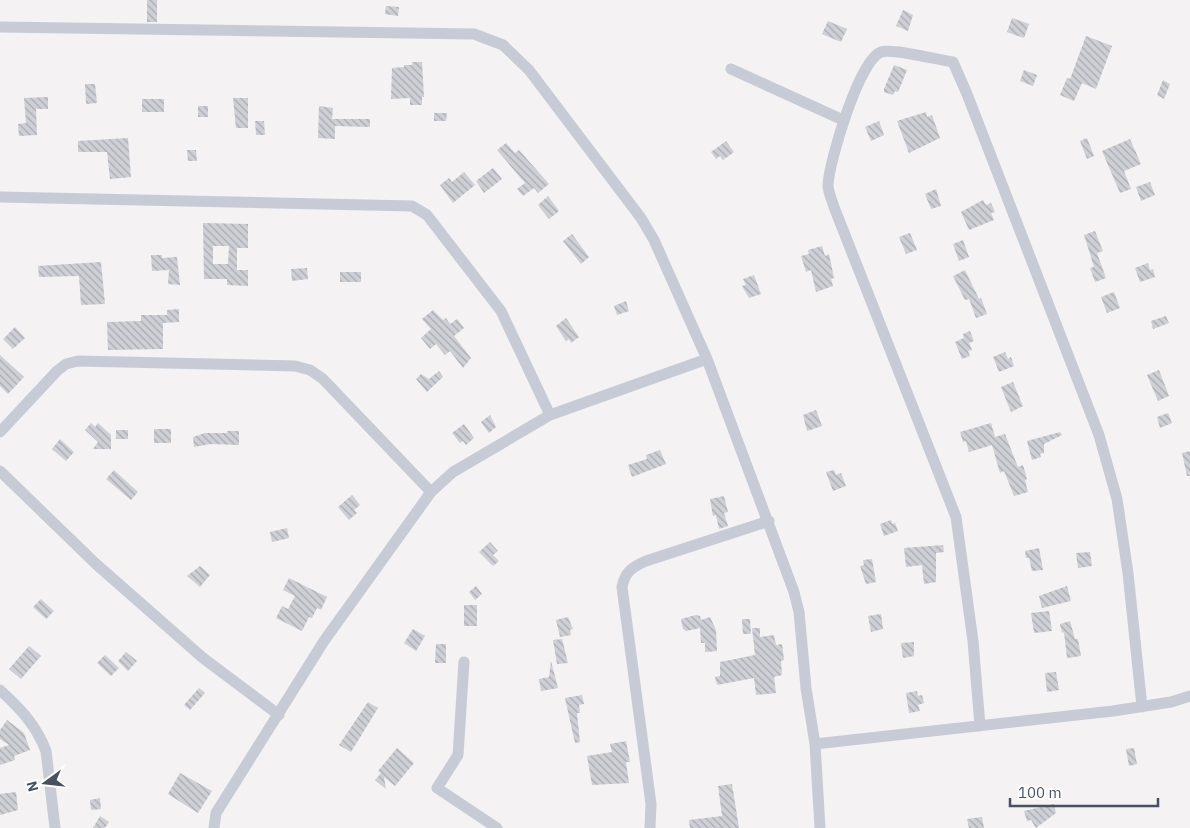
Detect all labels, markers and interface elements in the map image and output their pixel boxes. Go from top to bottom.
north arrow [20,758,70,808]
scale bar [1010,776,1158,808]
text: N [22,779,42,794]
text: 100 m [1018,783,1062,802]

